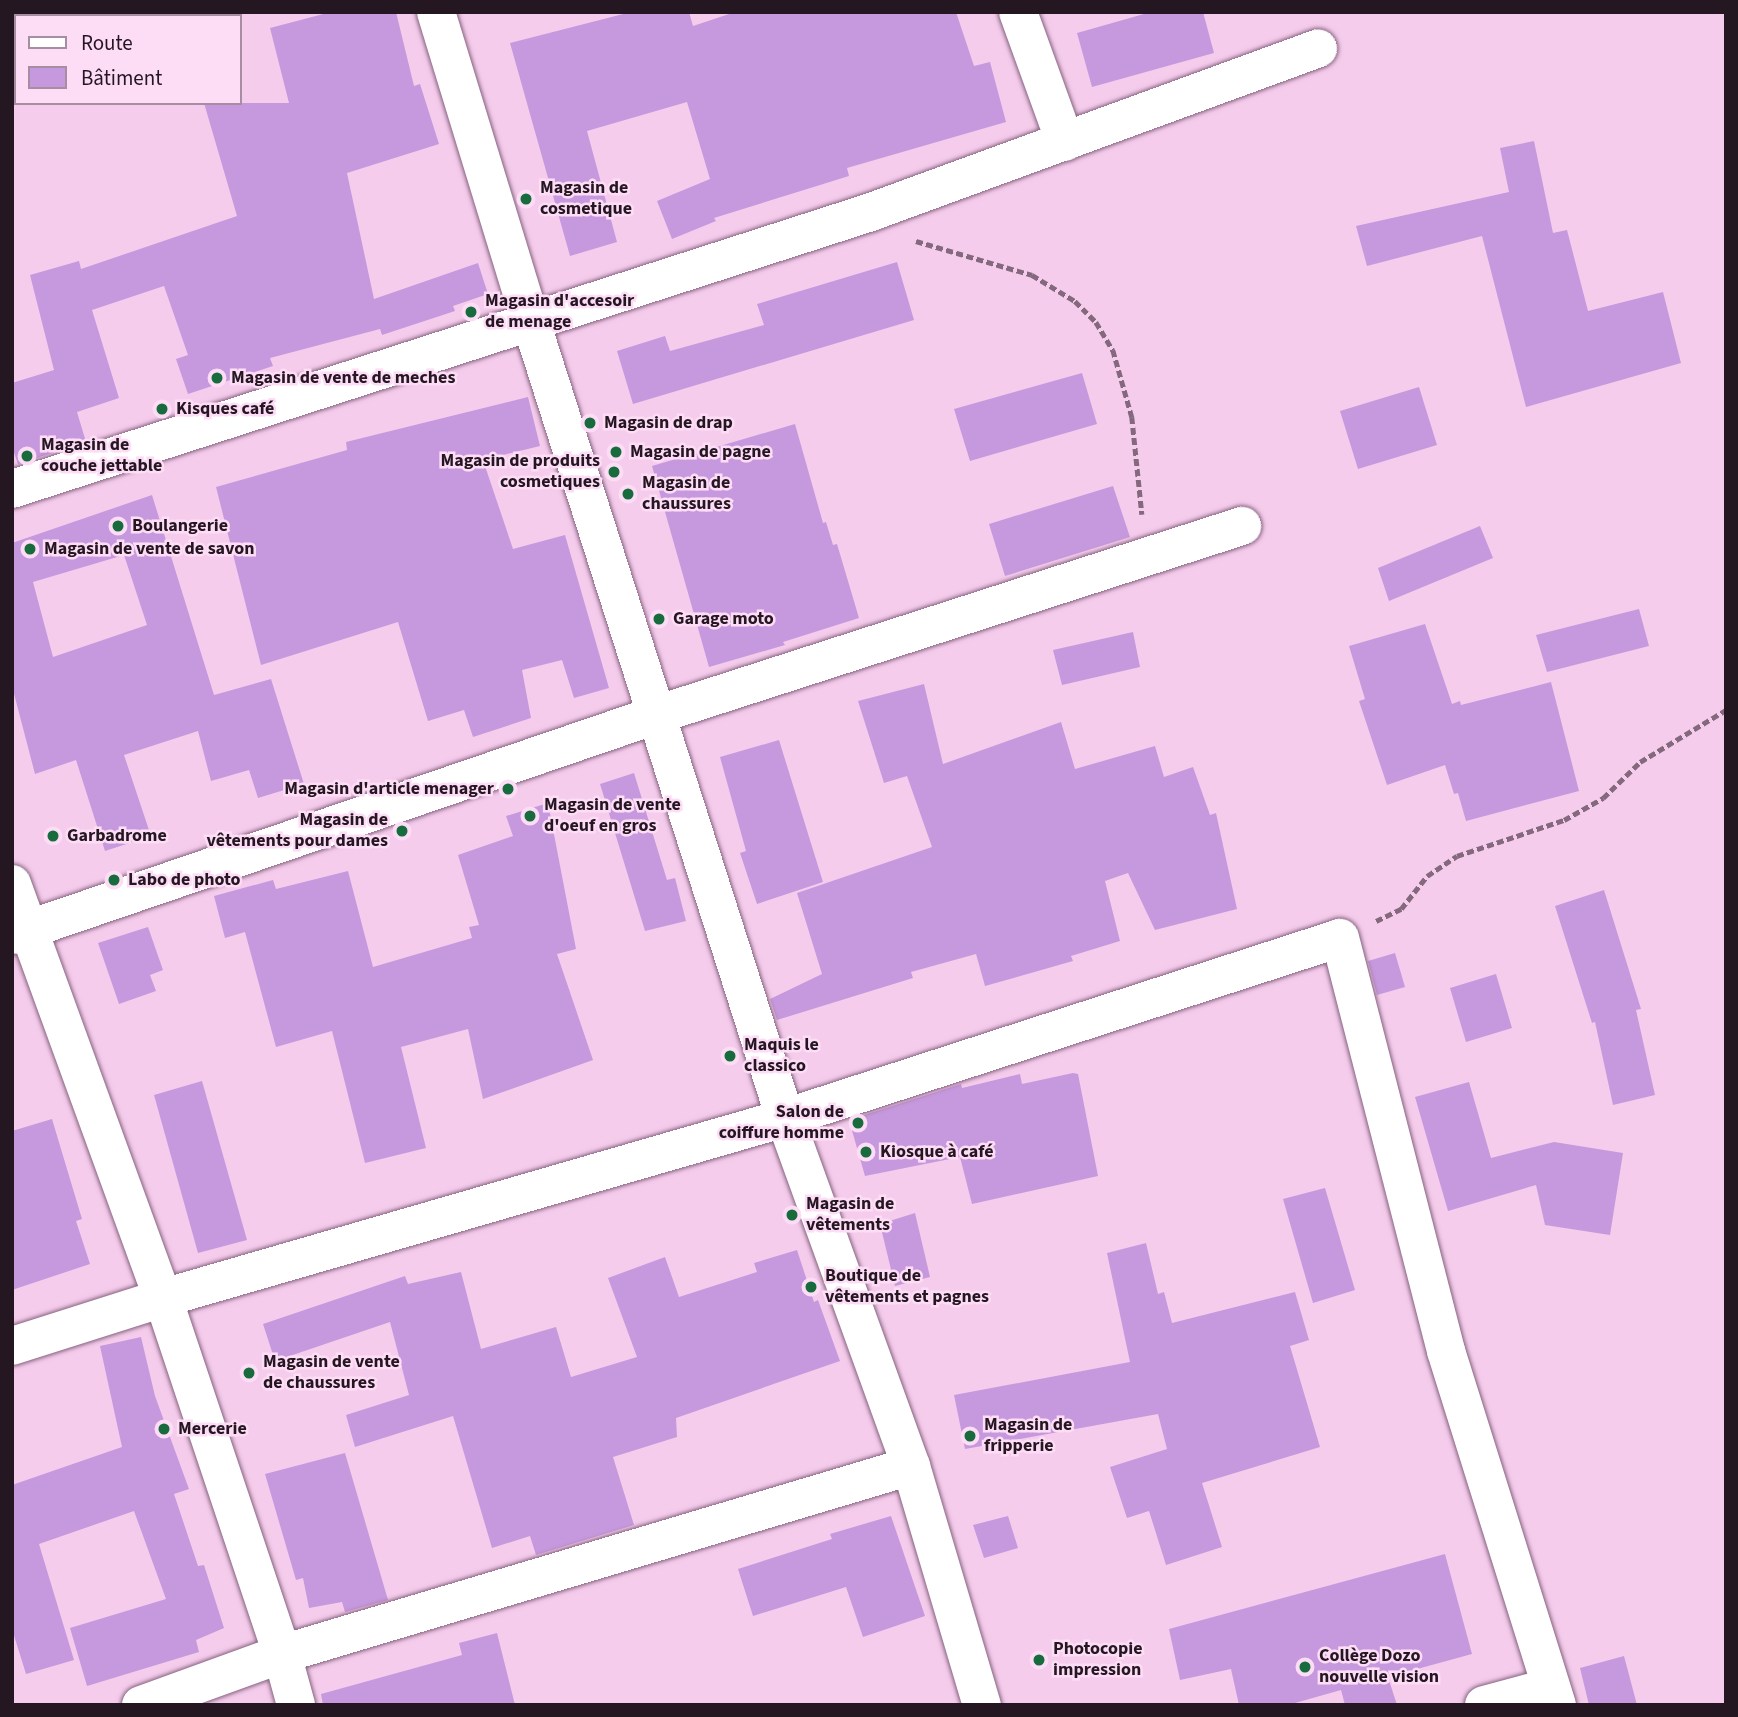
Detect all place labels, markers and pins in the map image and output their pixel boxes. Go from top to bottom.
place label: Magasin de cosmetique [540,178,632,220]
marker: Magasin de cosmetique [518,191,534,207]
place label: Magasin d'accesoir de menage [485,291,634,334]
marker: Magasin d'accesoir de menage [463,304,479,320]
place label: Magasin de vente de meches [231,367,455,389]
marker: Magasin de vente de meches [209,370,225,386]
place label: Kisques café [176,398,274,420]
marker: Kisques café [154,401,170,417]
place label: Magasin de drap [604,412,733,434]
marker: Magasin de drap [582,415,598,431]
place label: Magasin de couche jettable [41,435,162,478]
place label: Magasin de pagne [630,441,771,463]
marker: Magasin de pagne [608,444,624,460]
marker: Magasin de couche jettable [19,448,35,464]
place label: Magasin de produits cosmetiques [440,451,600,494]
marker: Magasin de produits cosmetiques [606,464,622,480]
place label: Magasin de chaussures [642,473,731,516]
marker: Magasin de chaussures [620,486,636,502]
place label: Boulangerie [132,515,228,537]
marker: Boulangerie [110,518,126,534]
place label: Magasin de vente de savon [44,538,255,560]
marker: Magasin de vente de savon [22,541,38,557]
place label: Garage moto [673,608,774,630]
marker: Garage moto [651,611,667,627]
place label: Magasin d'article menager [284,778,494,800]
marker: Magasin d'article menager [500,781,516,797]
place label: Magasin de vente d'oeuf en gros [544,795,681,838]
marker: Magasin de vente d'oeuf en gros [522,808,538,824]
place label: Magasin de vêtements pour dames [207,810,388,852]
marker: Magasin de vêtements pour dames [394,823,410,839]
place label: Garbadrome [67,825,167,847]
marker: Garbadrome [45,828,61,844]
place label: Labo de photo [128,869,241,891]
marker: Labo de photo [106,872,122,888]
place label: Maquis le classico [744,1035,819,1078]
marker: Maquis le classico [722,1048,738,1064]
place label: Salon de coiffure homme [719,1102,844,1144]
marker: Salon de coiffure homme [850,1115,866,1131]
place label: Kiosque à café [880,1141,993,1163]
marker: Kiosque à café [858,1144,874,1160]
place label: Magasin de vêtements [806,1194,894,1236]
marker: Magasin de vêtements [784,1207,800,1223]
place label: Boutique de vêtements et pagnes [825,1266,989,1308]
marker: Boutique de vêtements et pagnes [803,1279,819,1295]
place label: Magasin de vente de chaussures [263,1352,400,1394]
marker: Magasin de vente de chaussures [241,1365,257,1381]
place label: Magasin de fripperie [984,1415,1072,1458]
place label: Mercerie [178,1418,247,1440]
marker: Mercerie [156,1421,172,1437]
marker: Magasin de fripperie [962,1428,978,1444]
place label: Photocopie impression [1053,1639,1143,1682]
place label: Collège Dozo nouvelle vision [1319,1646,1439,1688]
marker: Photocopie impression [1031,1652,1047,1668]
marker: Collège Dozo nouvelle vision [1297,1659,1313,1675]

